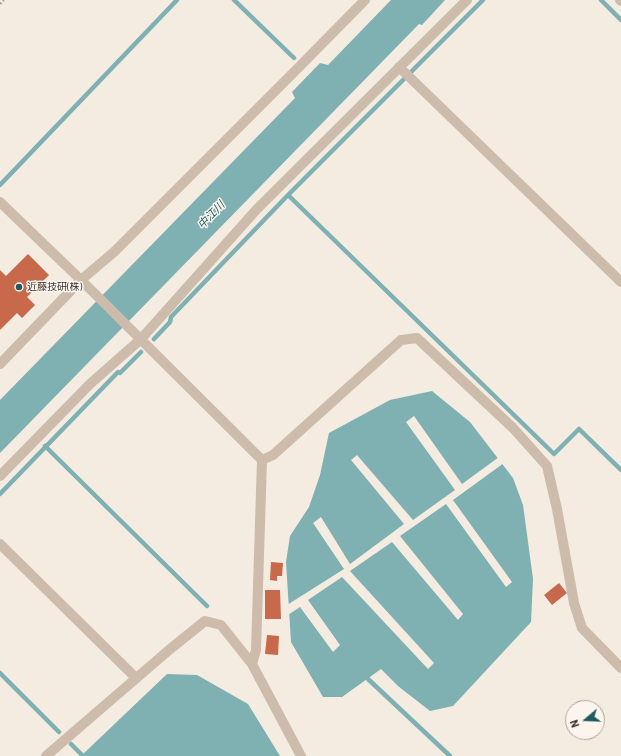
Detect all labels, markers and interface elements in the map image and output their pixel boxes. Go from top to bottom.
water label: 中江川 [195,199,227,231]
place label: 近藤技研(株) [27,281,82,293]
marker: 近藤技研(株) [14,282,24,292]
north arrow [565,700,605,740]
text: N [567,718,581,729]

